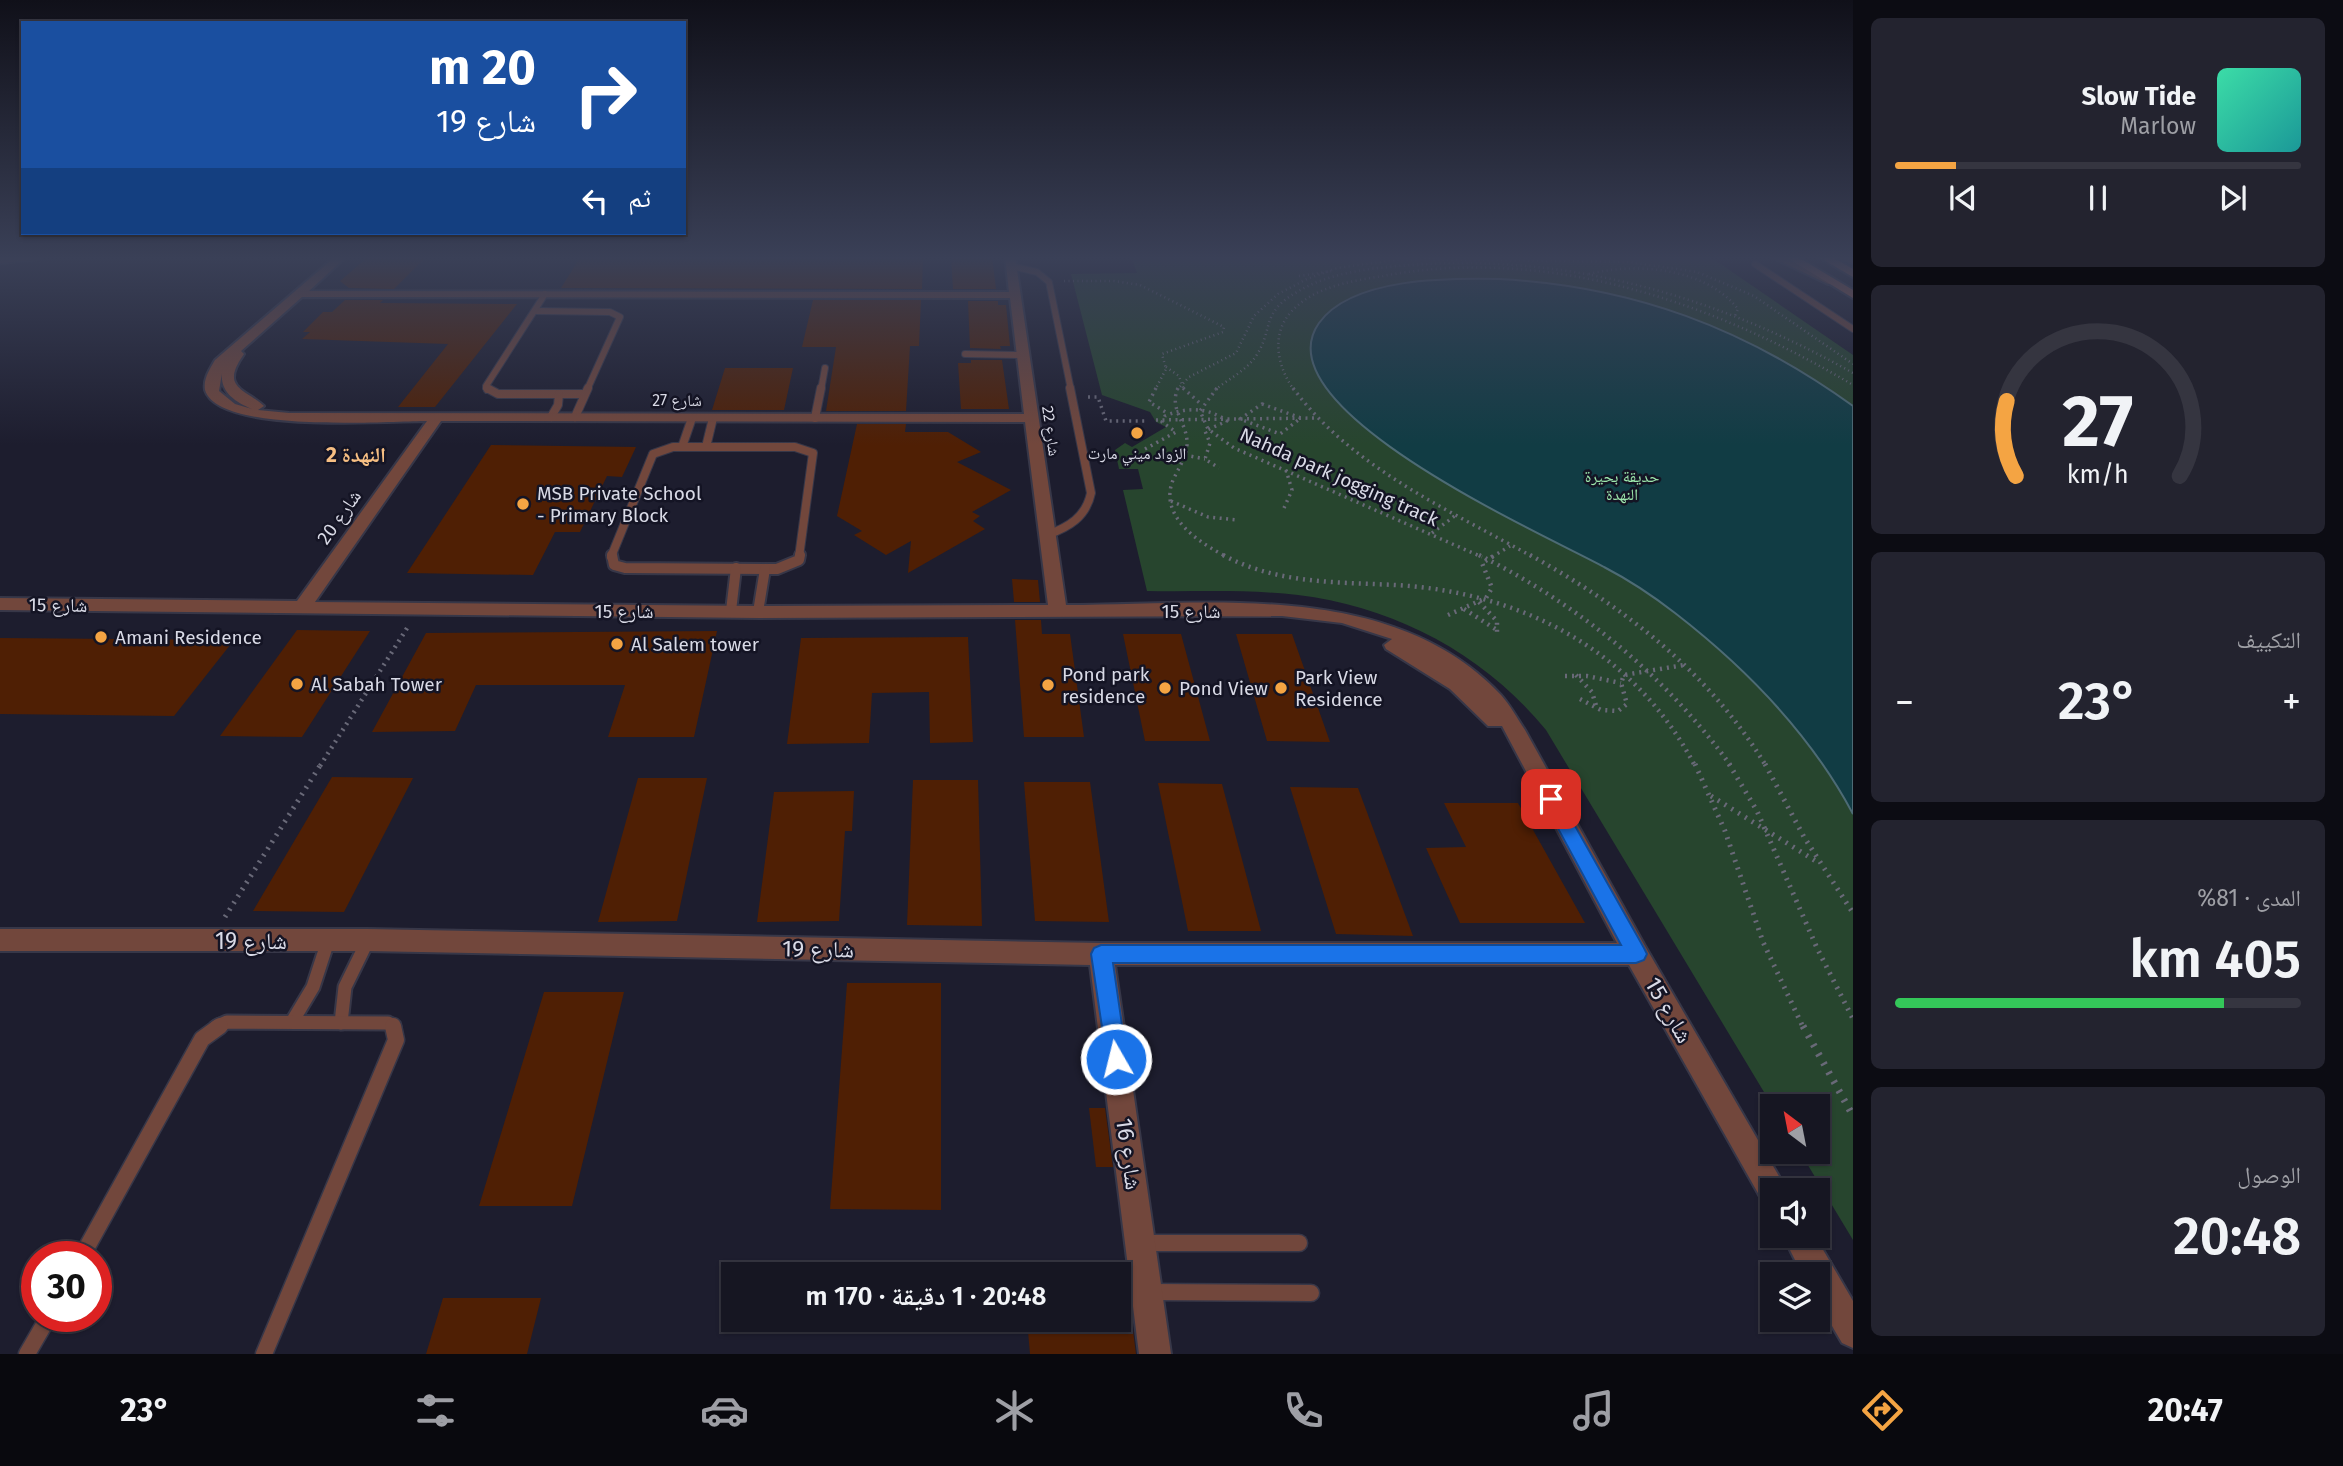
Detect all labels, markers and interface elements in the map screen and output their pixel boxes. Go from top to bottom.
text: 20 m [429,38,536,97]
icon: right [560,49,651,140]
text: Slow Tide [2081,81,2196,112]
text: شارع 19 [436,102,536,140]
text: Marlow [2120,112,2196,140]
icon: previous [1944,179,1982,217]
icon: pause [2079,179,2117,217]
icon: next [2214,179,2252,217]
icon: left [576,182,614,220]
text: ثم [628,183,651,214]
text: 27 [2063,378,2133,465]
street label: شارع 27 [652,391,702,411]
street label: شارع 22 [1037,405,1064,457]
street label: Nahda park jogging track [1236,423,1442,531]
marker: الزواد ميني مارت [1129,425,1145,441]
district label: النهدة 2 [326,442,386,468]
place label: الزواد ميني مارت [1088,444,1186,466]
text: km/h [2067,460,2129,490]
park label: حديقة بحيرة النهدة [1585,467,1659,504]
place label: MSB Private School - Primary Block [537,482,702,527]
street label: شارع 20 [312,485,366,549]
marker: MSB Private School - Primary Block [515,496,531,512]
street label: شارع 15 [28,593,88,617]
street label: شارع 15 [595,600,653,623]
street label: شارع 15 [1162,600,1220,623]
place label: Amani Residence [115,626,262,649]
text: التكييف [2236,626,2301,654]
marker: Amani Residence [93,629,109,645]
place label: Al Salem tower [631,633,760,656]
marker: Al Salem tower [609,636,625,652]
place label: Pond park residence [1062,663,1150,708]
place label: Park View Residence [1295,666,1383,711]
text: 23° [2058,670,2138,733]
place label: Al Sabah Tower [311,673,443,696]
marker: Al Sabah Tower [289,676,305,692]
marker: Pond park residence [1040,677,1056,693]
place label: Pond View [1179,677,1268,700]
text: − [1895,679,1914,725]
text: + [2282,679,2301,725]
marker: Pond View [1157,680,1173,696]
marker: Park View Residence [1273,680,1289,696]
pin [1521,769,1581,829]
icon: arrive [1532,780,1570,818]
text: المدى · 81% [2197,884,2301,912]
street label: شارع 19 [215,927,287,956]
text: 405 km [2130,928,2301,991]
street label: شارع 19 [782,934,854,965]
street label: شارع 15 [1638,972,1699,1048]
position arrow [1079,1022,1153,1096]
north arrow [1760,1094,1830,1164]
map controls [1760,1094,1830,1332]
street label: شارع 16 [1109,1116,1148,1192]
text: الوصول [2237,1161,2301,1189]
button: sound [1760,1178,1830,1248]
text: 20:48 [2173,1205,2301,1268]
speed limit sign: 30 [21,1241,112,1332]
button: layers [1760,1262,1830,1332]
text: 20:48 · 1 دقيقة · 170 m [805,1281,1047,1312]
icon: filters [411,1386,460,1435]
icon: car [700,1386,749,1435]
icon: climate [990,1386,1039,1435]
icon: phone [1279,1386,1328,1435]
icon: music [1569,1386,1618,1435]
icon: directions [1858,1386,1907,1435]
text: 23° [120,1391,170,1429]
text: 20:47 [2148,1391,2223,1429]

